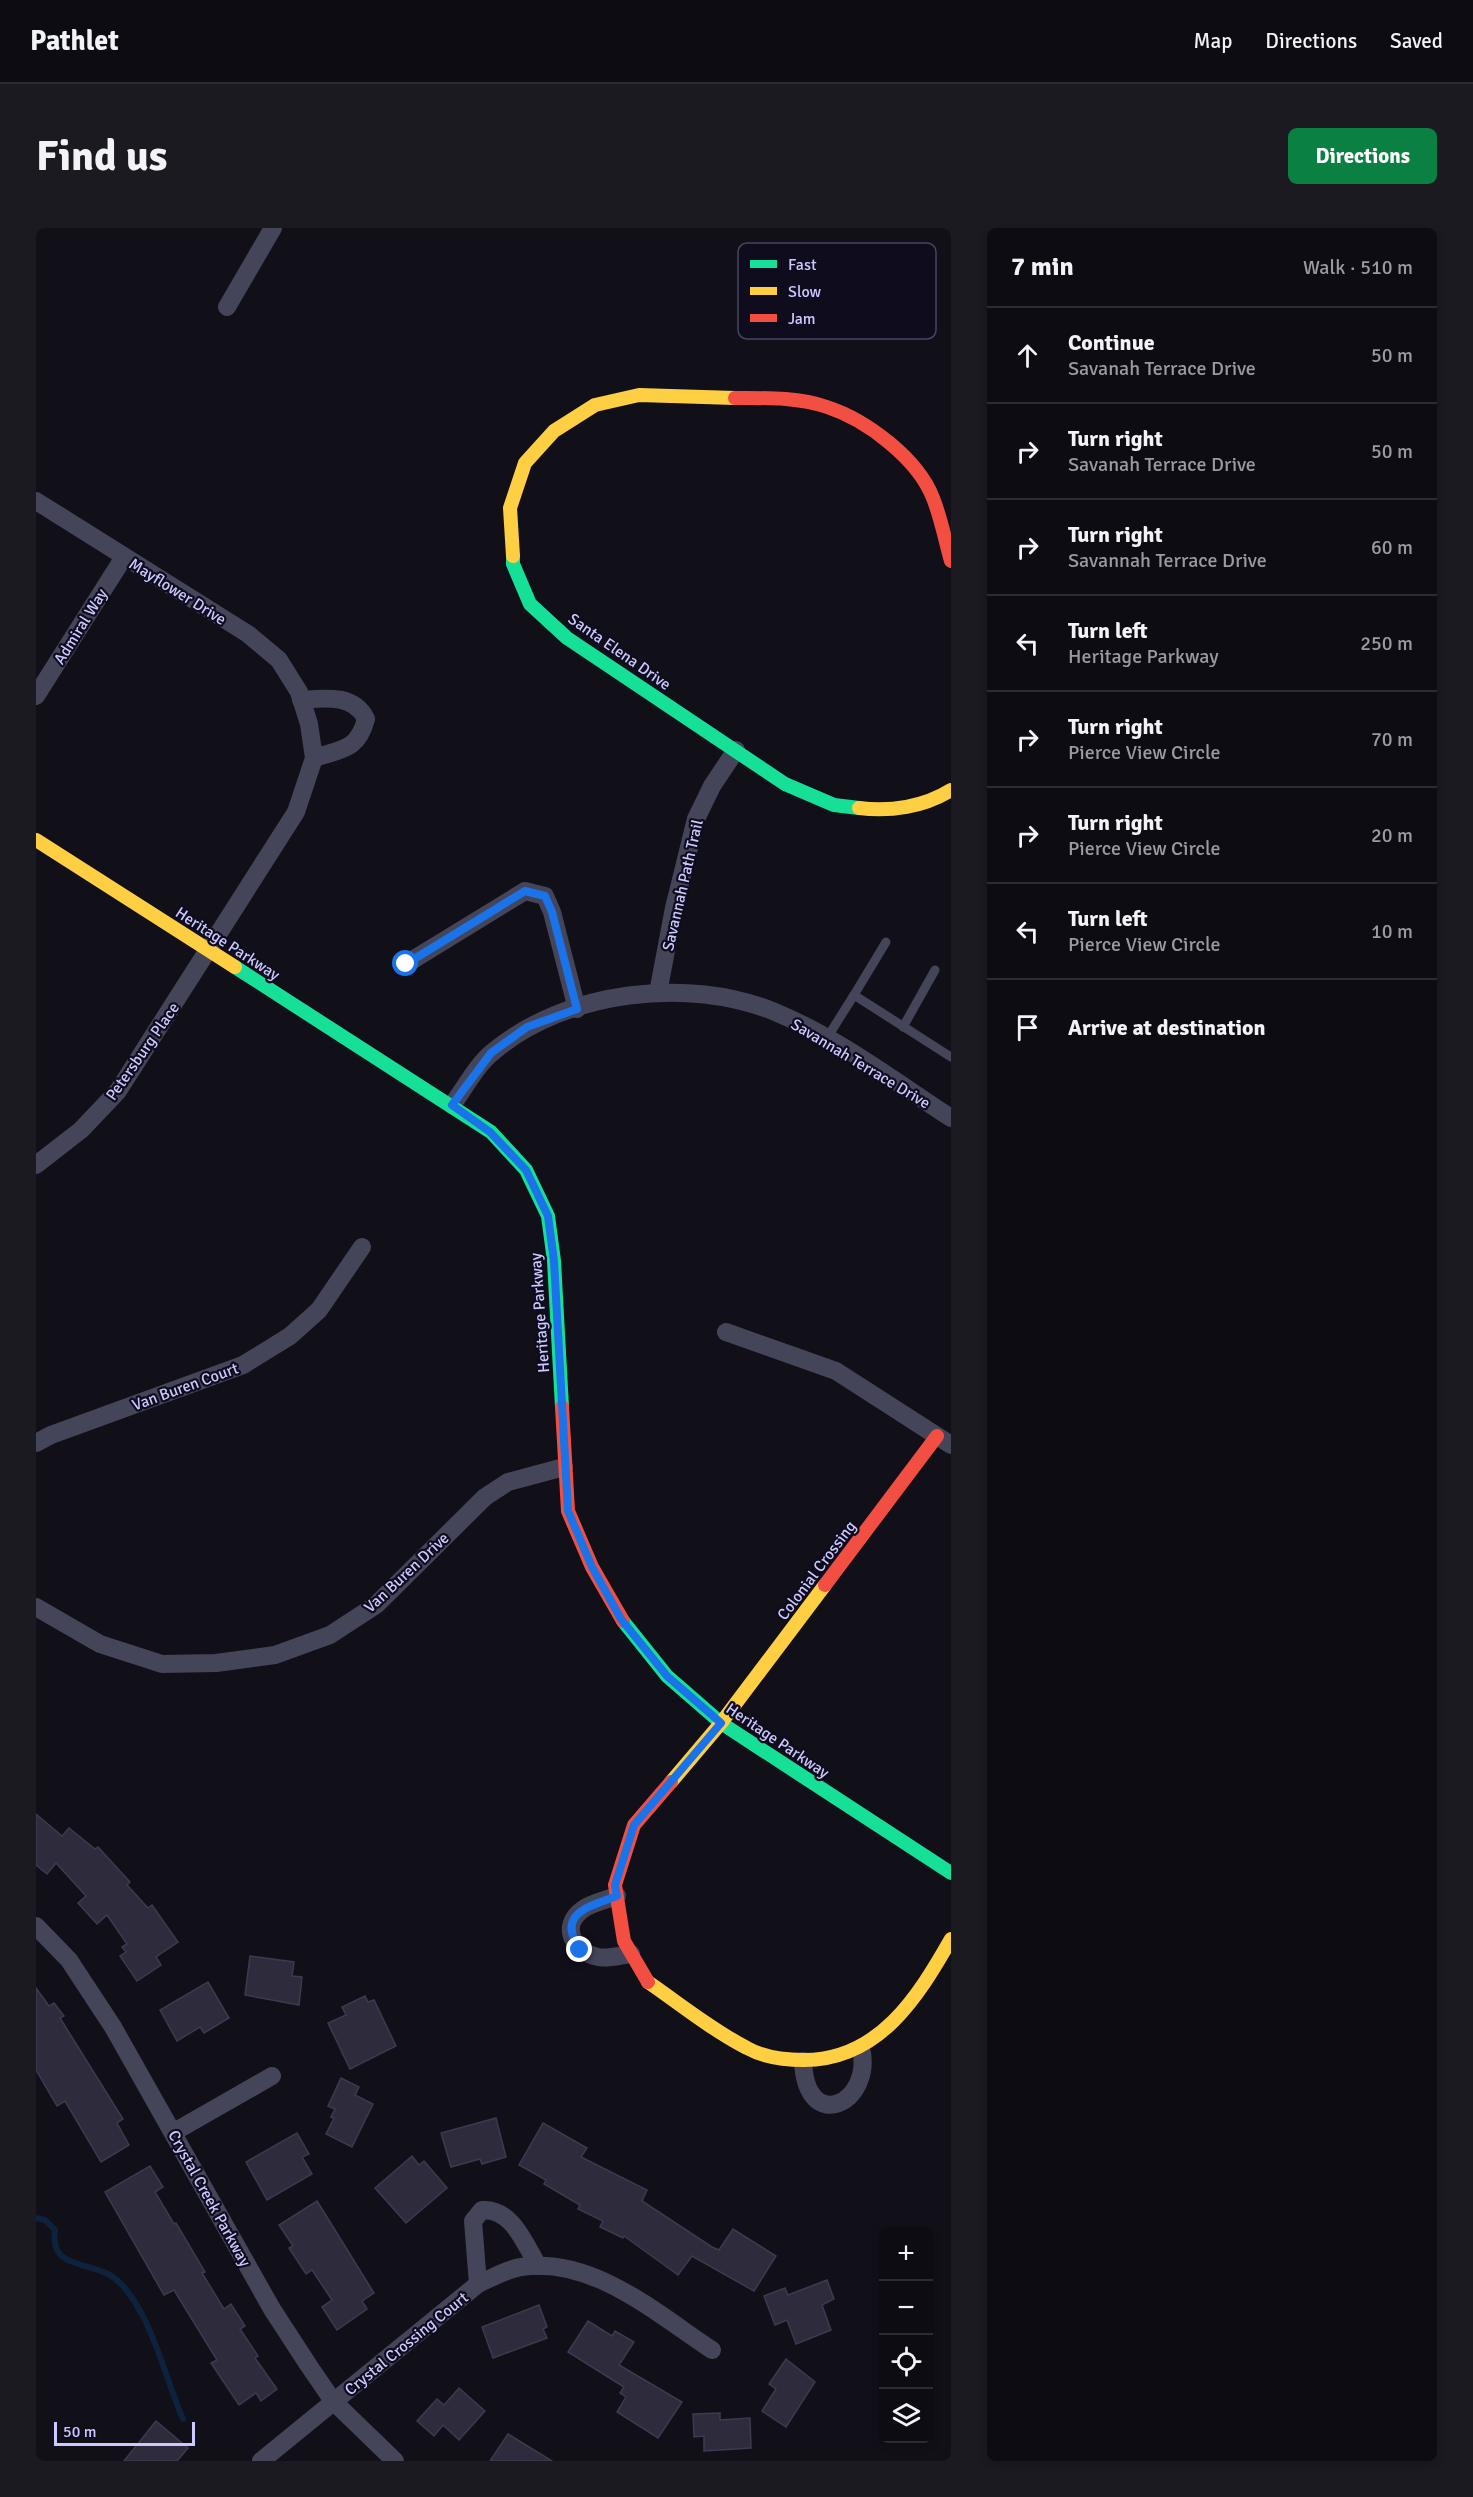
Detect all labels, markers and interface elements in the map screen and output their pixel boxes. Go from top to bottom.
text: Pathlet [30,24,119,58]
text: Map [1194,28,1232,54]
text: Directions [1265,28,1357,54]
text: Saved [1390,28,1443,54]
button: Directions [1288,128,1437,184]
text: Find us [36,131,167,182]
legend [738,243,936,339]
text: 7 min [1011,251,1074,283]
text: Fast [788,255,817,275]
text: Walk · 510 m [1303,255,1413,280]
text: Slow [788,282,822,302]
text: Jam [788,309,816,329]
text: Continue [1068,329,1155,356]
icon: ahead [1011,339,1044,372]
text: 50 m [1371,343,1413,368]
text: Savanah Terrace Drive [1068,356,1256,381]
text: Turn right [1068,425,1163,452]
icon: right [1011,435,1044,468]
text: 50 m [1371,439,1413,464]
text: Savanah Terrace Drive [1068,452,1256,477]
text: Turn right [1068,521,1163,548]
icon: right [1011,531,1044,564]
text: 60 m [1371,535,1413,560]
text: Savannah Terrace Drive [1068,548,1267,573]
street label: Mayflower Drive [125,554,230,630]
street label: Admiral Way [50,584,112,668]
street label: Santa Elena Drive [564,609,675,695]
text: Turn left [1068,617,1148,644]
icon: left [1011,627,1044,660]
text: 250 m [1360,631,1413,656]
text: Heritage Parkway [1068,644,1218,669]
text: Turn right [1068,713,1163,740]
icon: right [1011,723,1044,756]
text: 70 m [1371,727,1413,752]
text: Pierce View Circle [1068,740,1221,765]
text: Turn right [1068,809,1163,836]
street label: Savannah Path Trail [658,817,708,953]
icon: right [1011,819,1044,852]
text: 20 m [1371,823,1413,848]
text: Pierce View Circle [1068,836,1221,861]
street label: Heritage Parkway [172,903,284,985]
text: Turn left [1068,905,1148,932]
icon: left [1011,915,1044,948]
text: 10 m [1371,919,1413,944]
text: Pierce View Circle [1068,932,1221,957]
route start [392,950,418,976]
street label: Petersburg Place [102,999,184,1104]
icon: arrive [1011,1011,1044,1044]
street label: Savannah Terrace Drive [787,1014,934,1113]
text: Arrive at destination [1068,1014,1265,1041]
street label: Heritage Parkway [526,1252,554,1374]
street label: Van Buren Court [129,1358,242,1415]
street label: Colonial Crossing [773,1517,861,1624]
street label: Van Buren Drive [360,1528,453,1617]
street label: Heritage Parkway [722,1699,833,1783]
route end [566,1936,592,1962]
street label: Crystal Creek Parkway [163,2127,255,2271]
map controls [879,2227,933,2443]
button: + [879,2227,933,2281]
button: − [879,2281,933,2335]
street label: Crystal Crossing Court [341,2287,473,2400]
button: locate [879,2335,933,2389]
button: layers [879,2389,933,2443]
scale bar [54,2419,195,2446]
text: 50 m [63,2422,97,2442]

